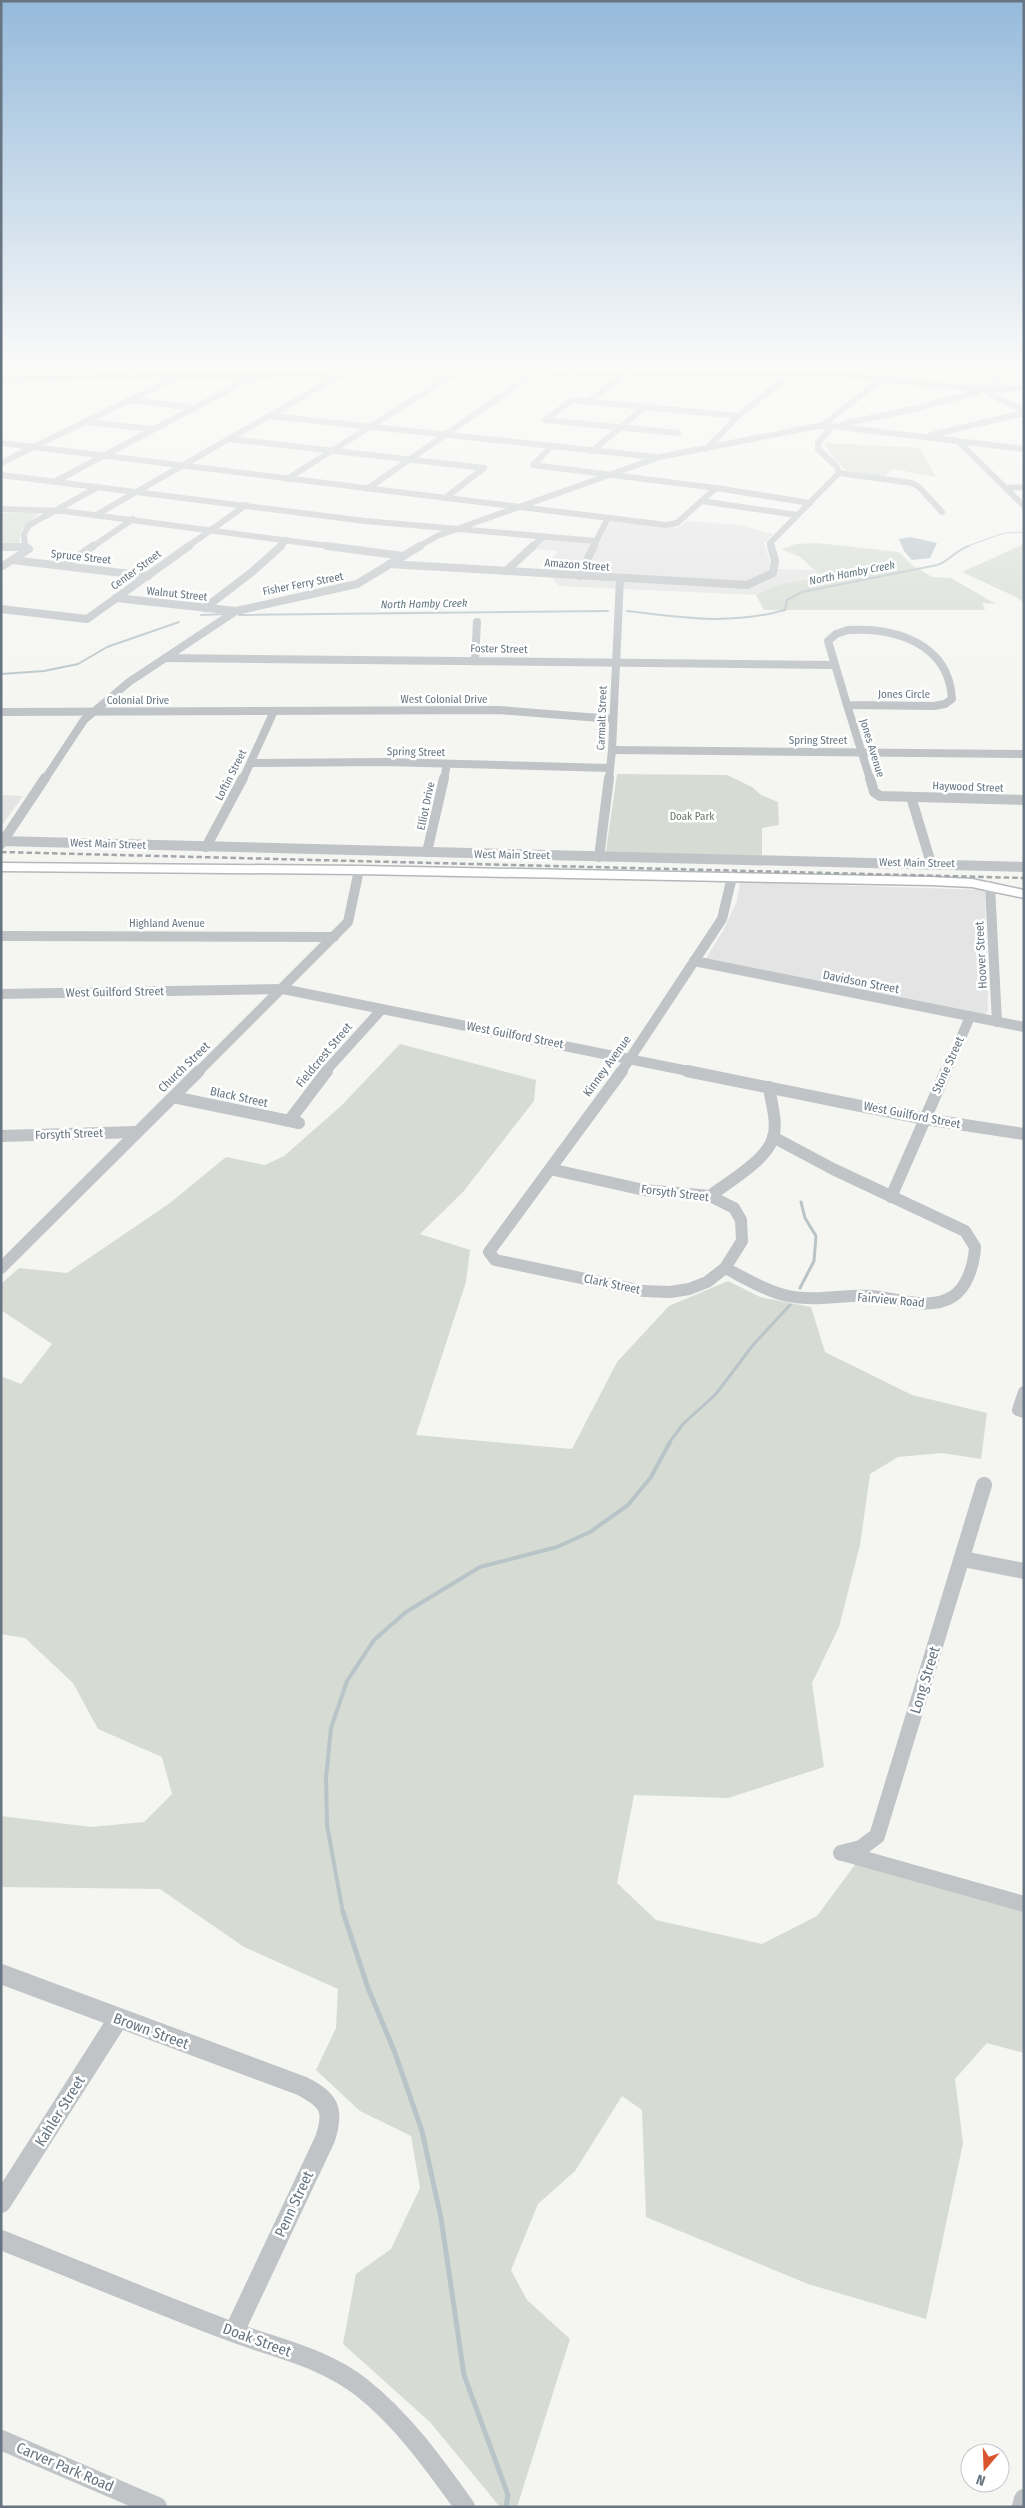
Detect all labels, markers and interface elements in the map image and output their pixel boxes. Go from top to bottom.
street label: Spruce Street [50,547,112,567]
street label: Center Street [108,547,164,593]
street label: Amazon Street [544,556,610,574]
water label: North Hamby Creek [808,558,896,588]
street label: Fisher Ferry Street [262,570,345,598]
street label: Walnut Street [146,584,208,604]
water label: North Hamby Creek [381,597,468,611]
street label: Foster Street [470,642,528,656]
street label: Carmalt Street [594,685,610,751]
street label: Jones Circle [878,688,930,701]
street label: West Colonial Drive [401,693,487,706]
street label: Colonial Drive [107,694,169,707]
street label: Jones Avenue [857,717,887,779]
street label: Spring Street [789,734,848,747]
street label: Spring Street [387,745,446,759]
street label: Loftin Street [213,747,250,803]
street label: Haywood Street [932,779,1004,795]
street label: Elliot Drive [415,781,437,831]
park label: Doak Park [670,810,715,823]
street label: West Main Street [70,836,147,852]
street label: West Main Street [474,848,550,862]
street label: West Main Street [879,856,955,870]
street label: Highland Avenue [129,917,205,930]
street label: Hoover Street [972,921,990,989]
street label: Davidson Street [822,968,900,996]
street label: West Guilford Street [66,984,164,1000]
street label: West Guilford Street [465,1019,565,1051]
street label: Fieldcrest Street [293,1020,355,1090]
street label: Kinney Avenue [580,1033,634,1099]
street label: Stone Street [929,1034,967,1096]
street label: Church Street [155,1039,213,1095]
street label: Black Street [209,1084,269,1110]
street label: West Guilford Street [862,1099,962,1131]
street label: Forsyth Street [35,1126,103,1142]
street label: Forsyth Street [640,1182,710,1204]
street label: Clark Street [583,1271,641,1297]
street label: Fairview Road [857,1290,925,1310]
street label: Long Street [906,1644,944,1716]
street label: Brown Street [111,2009,191,2053]
street label: Kahler Street [31,2072,89,2150]
street label: Penn Street [271,2168,317,2240]
street label: Doak Street [220,2319,294,2361]
street label: Carver Park Road [14,2438,116,2496]
north arrow [960,2443,1010,2493]
text: N [974,2470,988,2489]

